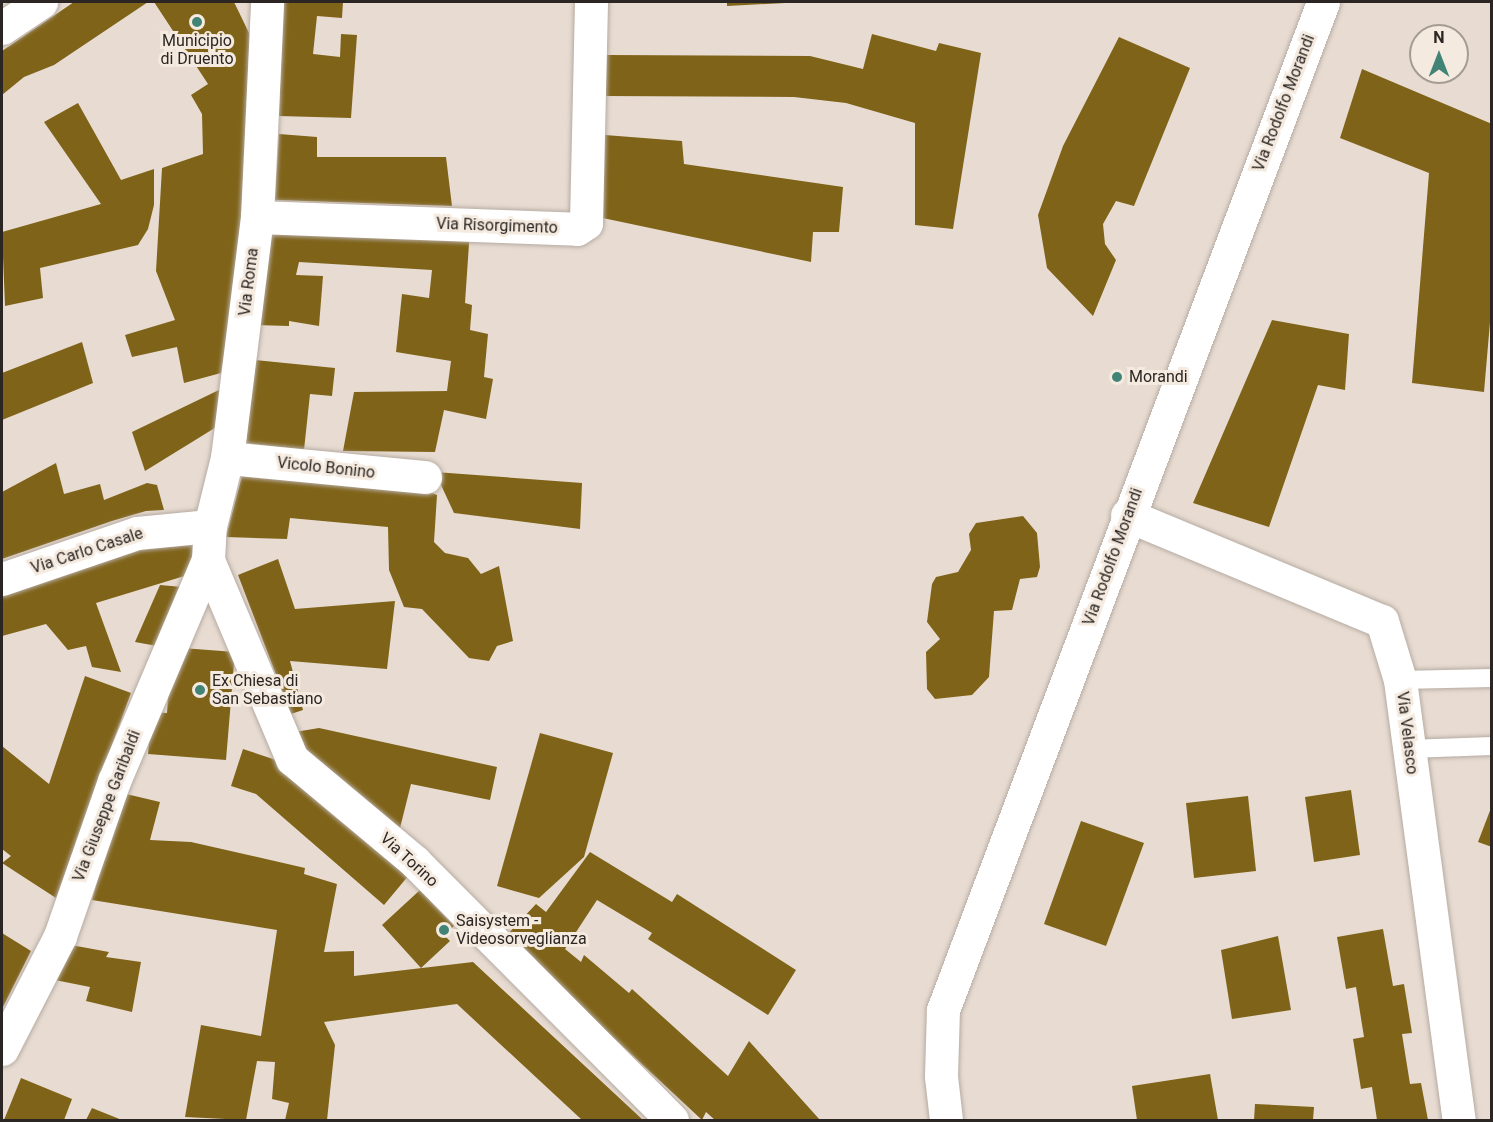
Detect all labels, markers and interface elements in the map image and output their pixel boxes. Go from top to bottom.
marker: Municipio di Druento [190,15,204,29]
north arrow [1409,24,1469,84]
text: N [1433,28,1445,47]
place label: Municipio di Druento [160,31,234,69]
street label: Via Rodolfo Morandi [1249,32,1319,174]
street label: Via Risorgimento [436,214,558,238]
street label: Via Roma [235,247,263,317]
place label: Morandi [1129,367,1188,387]
marker: Morandi [1110,370,1124,384]
street label: Vicolo Bonino [276,453,376,483]
street label: Via Rodolfo Morandi [1079,486,1147,628]
street label: Via Carlo Casale [29,524,145,578]
place label: Ex Chiesa di San Sebastiano [212,671,323,709]
marker: Ex Chiesa di San Sebastiano [193,683,207,697]
street label: Via Velasco [1392,690,1422,776]
street label: Via Giuseppe Garibaldi [69,727,145,885]
street label: Via Torino [376,829,442,891]
place label: Saisystem - Videosorveglianza [456,911,587,949]
marker: Saisystem - Videosorveglianza [437,923,451,937]

